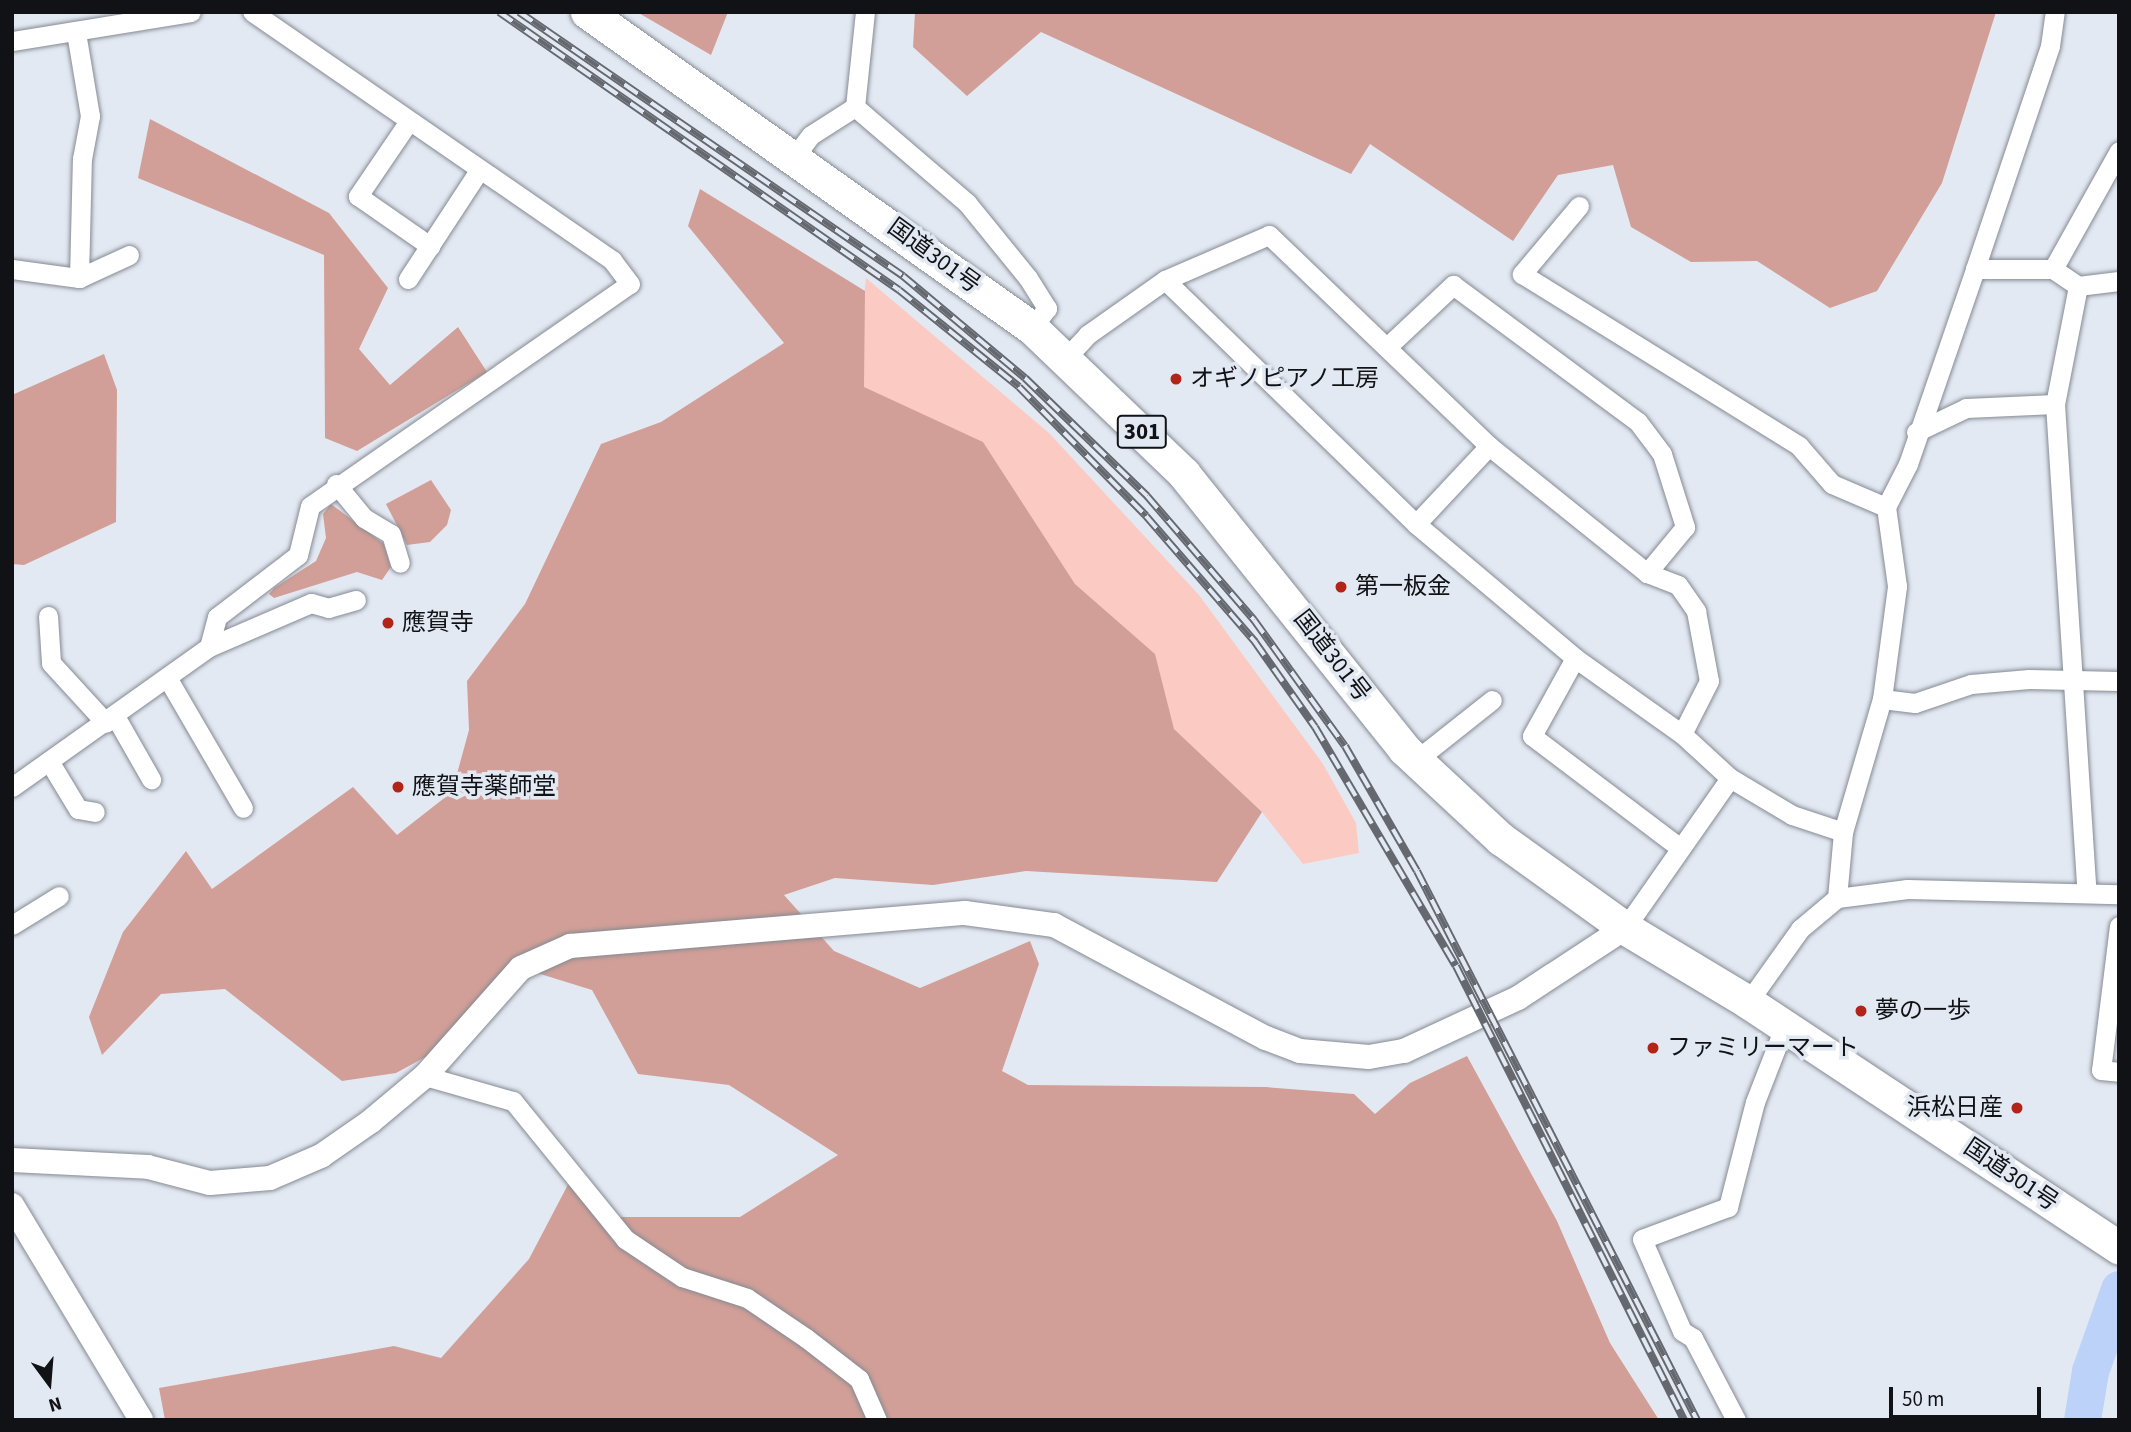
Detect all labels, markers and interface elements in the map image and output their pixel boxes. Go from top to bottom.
street label: 国道301号 [882,213,986,299]
place label: オギノピアノ工房 [1190,365,1382,393]
marker: オギノピアノ工房 [1168,371,1184,387]
road number: 301 [1116,412,1168,452]
place label: 第一板金 [1355,573,1451,601]
marker: 第一板金 [1333,579,1349,595]
street label: 国道301号 [1287,605,1377,707]
place label: 應賀寺 [402,609,474,637]
marker: 應賀寺 [380,615,396,631]
place label: 應賀寺薬師堂 [412,773,556,801]
marker: 應賀寺薬師堂 [390,779,406,795]
place label: 夢の一歩 [1875,997,1971,1025]
marker: 夢の一歩 [1853,1003,1869,1019]
place label: ファミリーマート [1667,1034,1859,1062]
marker: ファミリーマート [1645,1040,1661,1056]
place label: 浜松日産 [1907,1094,2003,1122]
marker: 浜松日産 [2009,1100,2025,1116]
street label: 国道301号 [1958,1133,2064,1217]
north arrow [14,1348,84,1418]
scale bar [1893,1372,2045,1416]
text: 50 m [1902,1384,1944,1414]
text: N [45,1389,65,1418]

